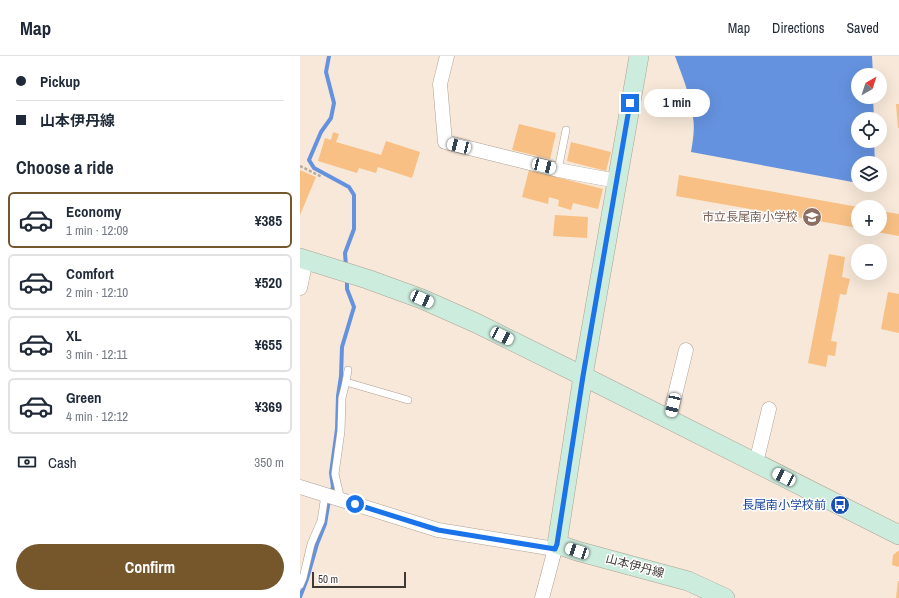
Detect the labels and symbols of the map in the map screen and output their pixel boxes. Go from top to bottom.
north arrow [851,68,887,104]
callout: 1 min [644,89,710,117]
route end [621,94,639,112]
car [446,137,472,155]
car [531,157,557,175]
school or university icon: 市立長尾南小学校 [801,206,823,228]
place label: 市立長尾南小学校 [702,209,798,225]
car [409,289,435,309]
car [489,325,515,347]
car [664,392,682,418]
car [771,466,797,488]
bus stop icon: 長尾南小学校前 [829,494,851,516]
route start [346,495,364,513]
place label: 長尾南小学校前 [742,497,826,513]
car [564,542,590,560]
street label: 山本伊丹線 [604,551,666,581]
scale bar [312,570,406,589]

